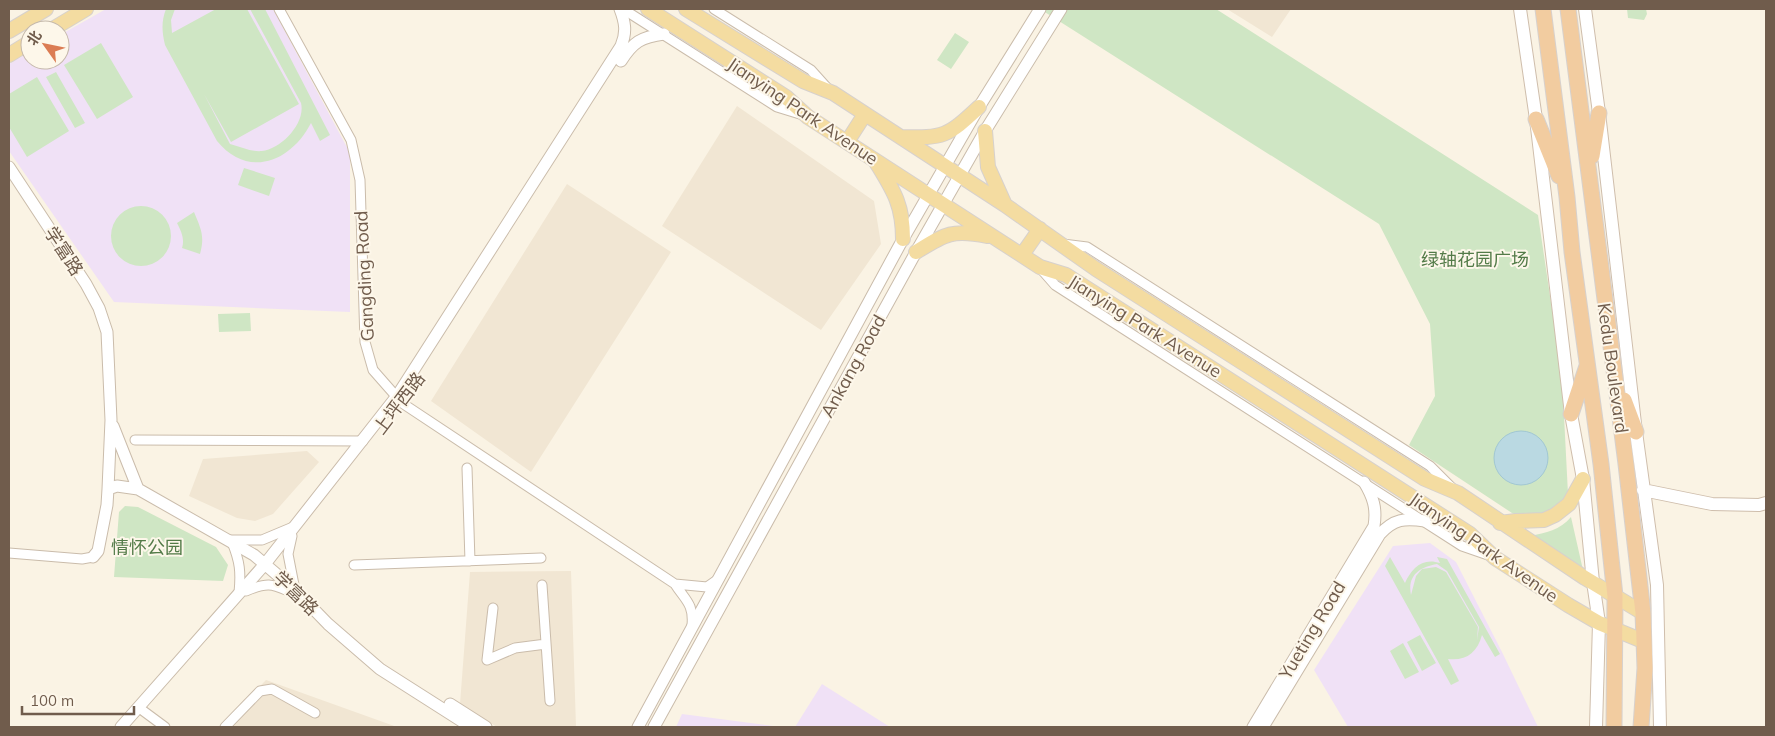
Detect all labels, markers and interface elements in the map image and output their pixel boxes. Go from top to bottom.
north arrow [20,20,70,70]
text: 北 [23,27,45,49]
street label: Jianying Park Avenue [723,52,883,170]
street label: Gangding Road [349,210,379,342]
street label: 学富路 [40,222,88,280]
park label: 绿轴花园广场 [1421,248,1529,271]
street label: Jianying Park Avenue [1064,269,1226,383]
street label: Kedu Boulevard [1592,301,1634,435]
street label: Ankang Road [815,311,891,421]
street label: 上坪西路 [368,367,430,439]
street label: Jianying Park Avenue [1405,487,1563,607]
park label: 情怀公园 [111,536,183,559]
street label: 学富路 [269,566,323,620]
street label: Yueting Road [1273,577,1350,684]
scale bar [22,684,135,716]
text: 100 m [30,691,74,710]

